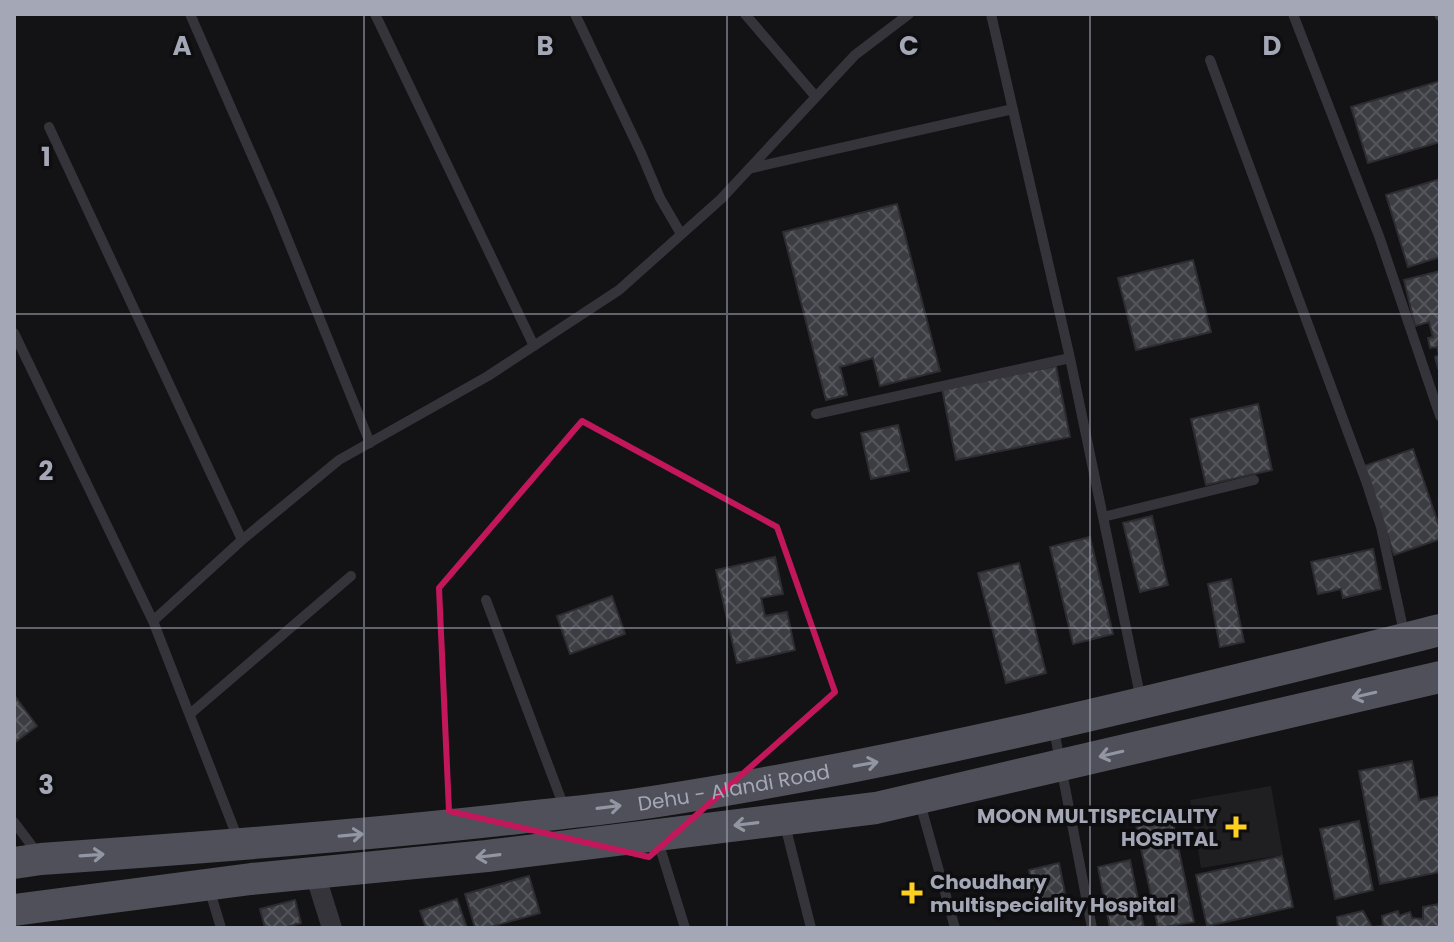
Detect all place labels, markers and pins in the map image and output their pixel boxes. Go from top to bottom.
place label: MOON MULTISPECIALITY HOSPITAL [977,802,1219,853]
marker: MOON MULTISPECIALITY HOSPITAL [1225,816,1247,838]
place label: Choudhary multispeciality Hospital [930,868,1176,919]
marker: Choudhary multispeciality Hospital [901,882,923,904]

